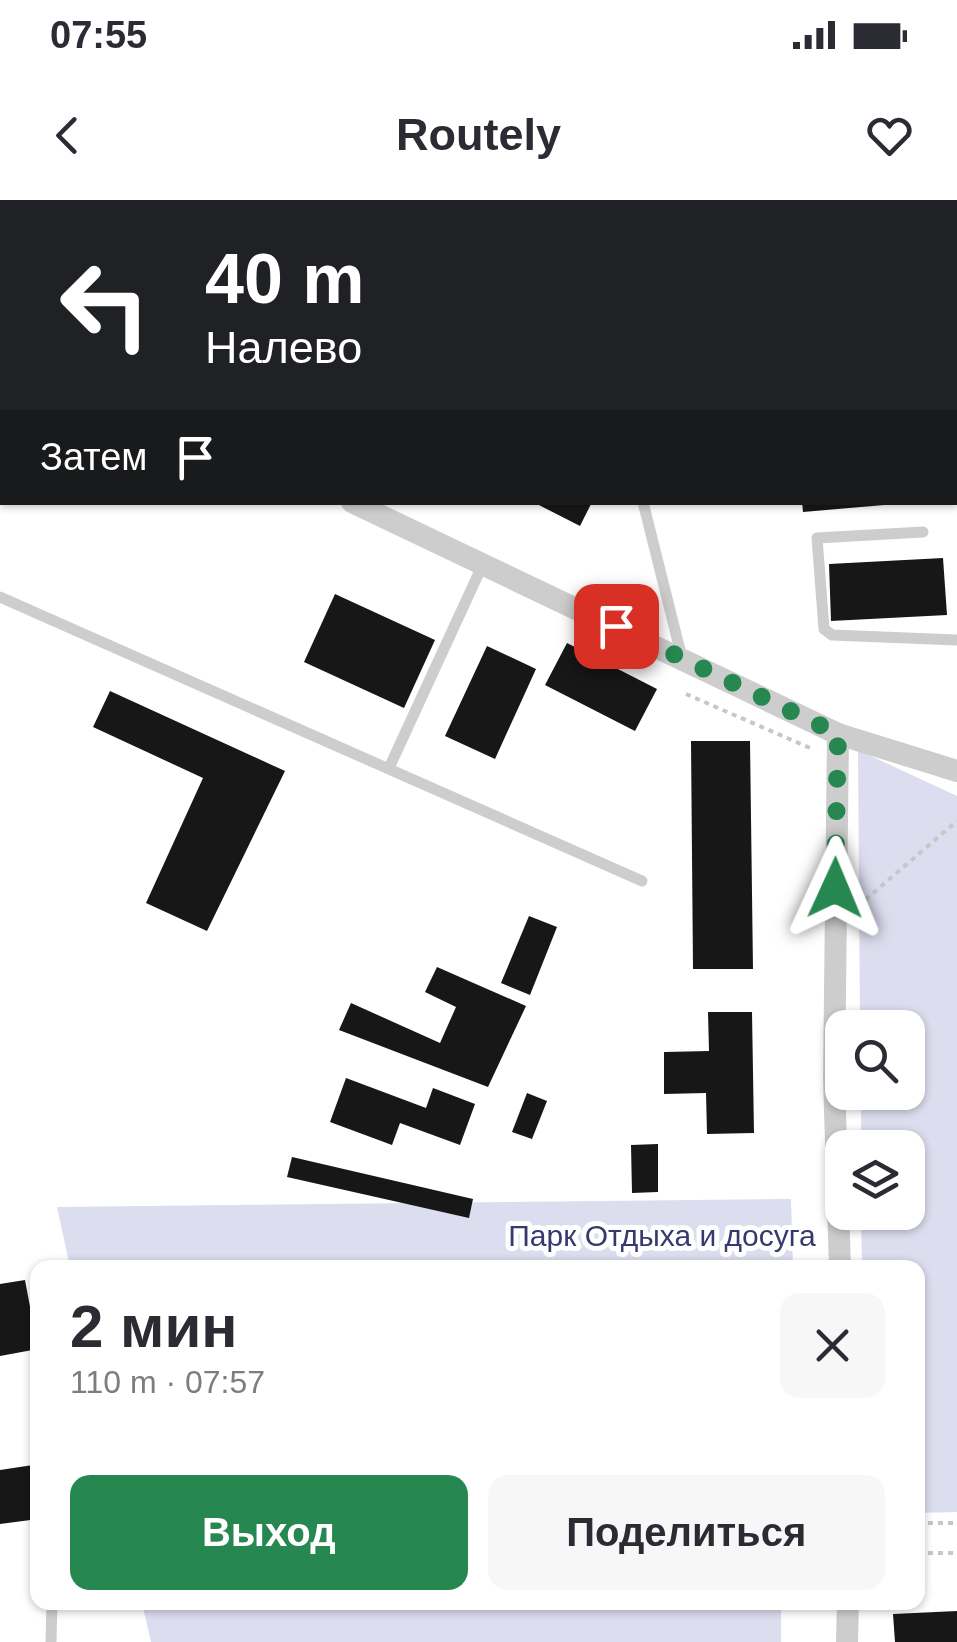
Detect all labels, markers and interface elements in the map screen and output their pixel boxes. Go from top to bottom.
text: 07:55 [50,14,147,56]
icon: back [40,108,95,163]
icon: heart [862,108,917,163]
text: Routely [396,109,561,160]
icon: left [40,240,170,370]
text: 40 m [205,240,365,318]
text: Налево [205,322,362,373]
icon: arrive [168,430,223,485]
text: Затем [40,436,148,478]
pin [574,584,659,669]
icon: arrive [589,599,644,654]
position arrow [783,836,887,940]
map controls [825,1010,925,1230]
button: search [825,1010,925,1110]
button: layers [825,1130,925,1230]
park label: Парк Отдыха и досуга [508,1219,816,1252]
text: 2 мин [70,1293,238,1360]
button: close [780,1293,885,1398]
text: 110 m · 07:57 [70,1364,265,1400]
button: Выход [70,1475,468,1590]
button: Поделиться [488,1475,885,1590]

